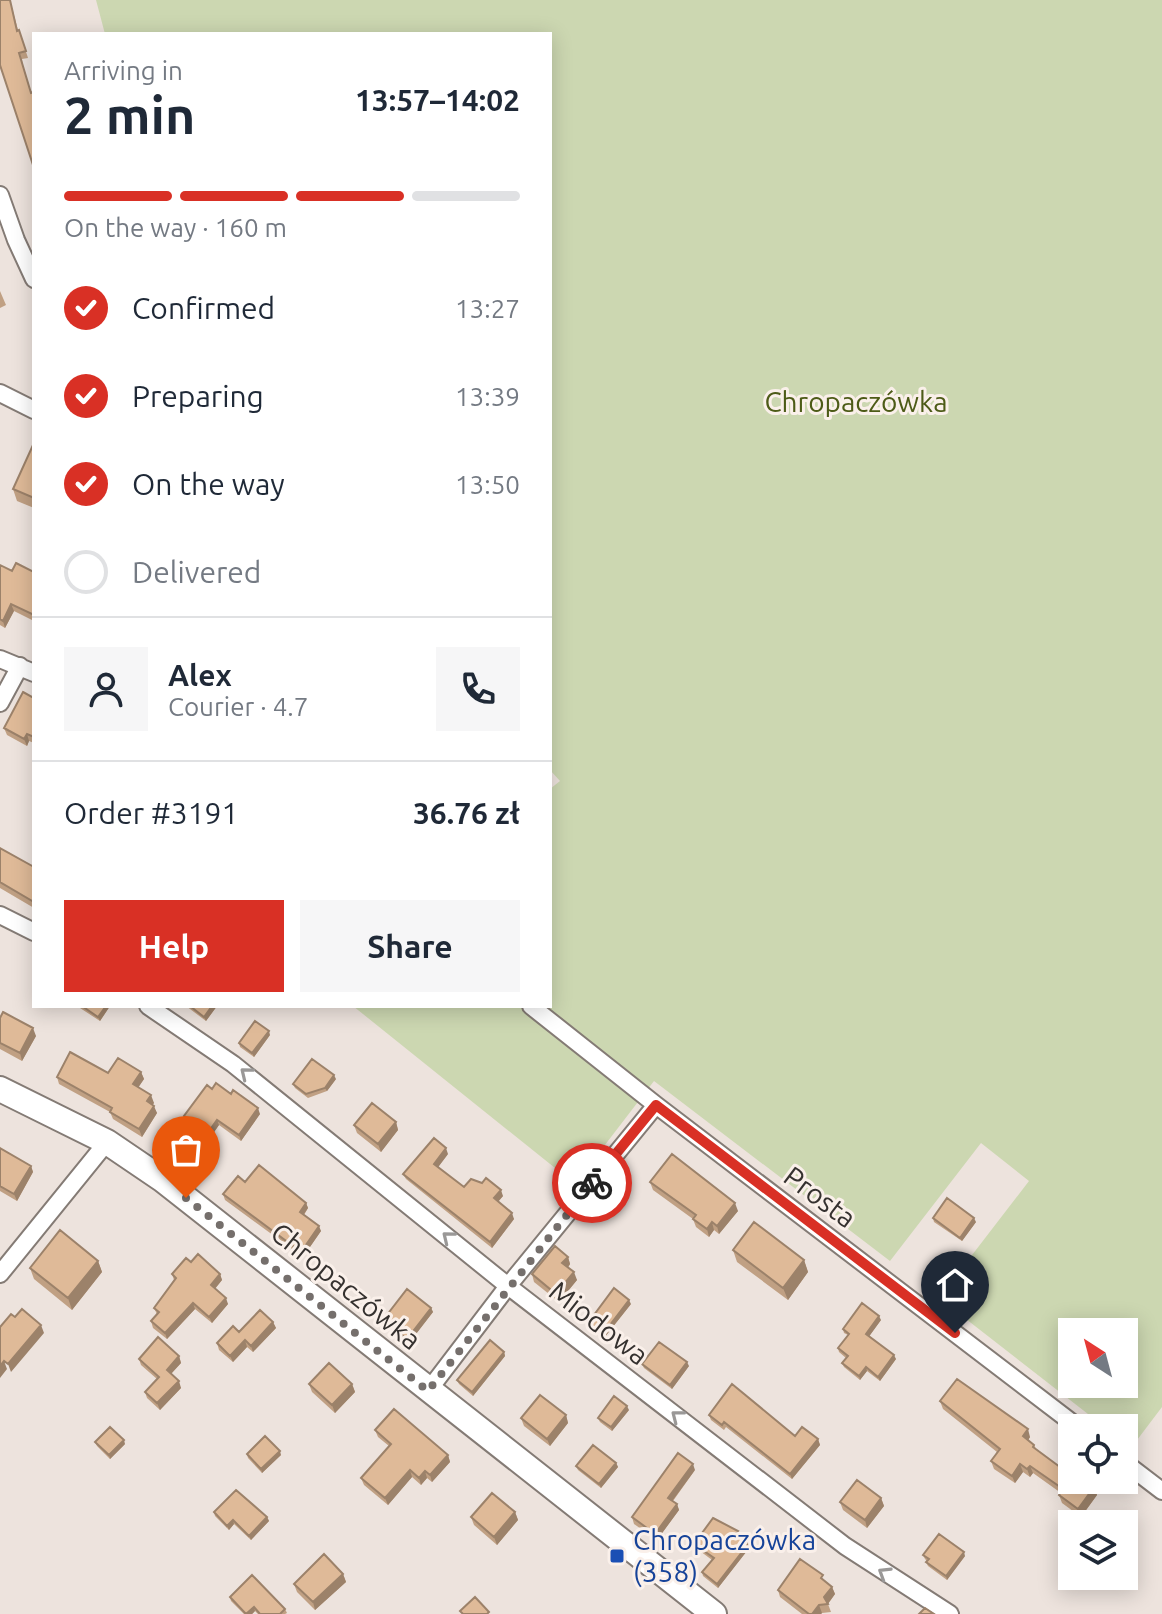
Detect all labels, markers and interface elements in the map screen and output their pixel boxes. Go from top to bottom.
text: Arriving in [64,56,183,85]
text: 13:57–14:02 [355,83,520,117]
text: 2 min [64,86,195,144]
text: On the way · 160 m [64,213,287,242]
icon: check [64,286,108,330]
text: Confirmed [132,291,275,325]
text: 13:27 [455,294,520,323]
icon: check [64,374,108,418]
text: Preparing [132,379,264,413]
text: 13:39 [455,382,520,411]
park label: Chropaczówka [764,386,948,417]
icon: check [64,462,108,506]
text: On the way [132,467,285,501]
text: 13:50 [455,470,520,499]
text: Delivered [132,555,261,589]
button: person [64,647,148,731]
button: phone [436,647,520,731]
text: Alex [168,658,232,692]
text: Courier · 4.7 [168,692,308,721]
text: Order #3191 [64,796,238,830]
text: 36.76 zł [413,796,520,830]
button: Help [64,900,284,992]
button: Share [300,900,520,992]
one-way arrow [240,1069,255,1083]
pin [152,1116,220,1198]
icon: bag [164,1128,208,1172]
courier [552,1143,632,1223]
street label: Prosta [779,1160,862,1233]
icon: bike [570,1161,614,1205]
street label: Chropaczówka [265,1216,427,1355]
one-way arrow [443,1232,457,1247]
pin [921,1251,989,1333]
icon: home [933,1263,977,1307]
street label: Miodowa [544,1275,655,1371]
north arrow [1058,1318,1138,1398]
map controls [1058,1318,1138,1590]
one-way arrow [672,1411,686,1426]
button: locate [1058,1414,1138,1494]
button: layers [1058,1510,1138,1590]
place label: Chropaczówka (358) [633,1524,816,1588]
marker: Chropaczówka (358) [608,1547,626,1565]
one-way arrow [878,1567,893,1582]

